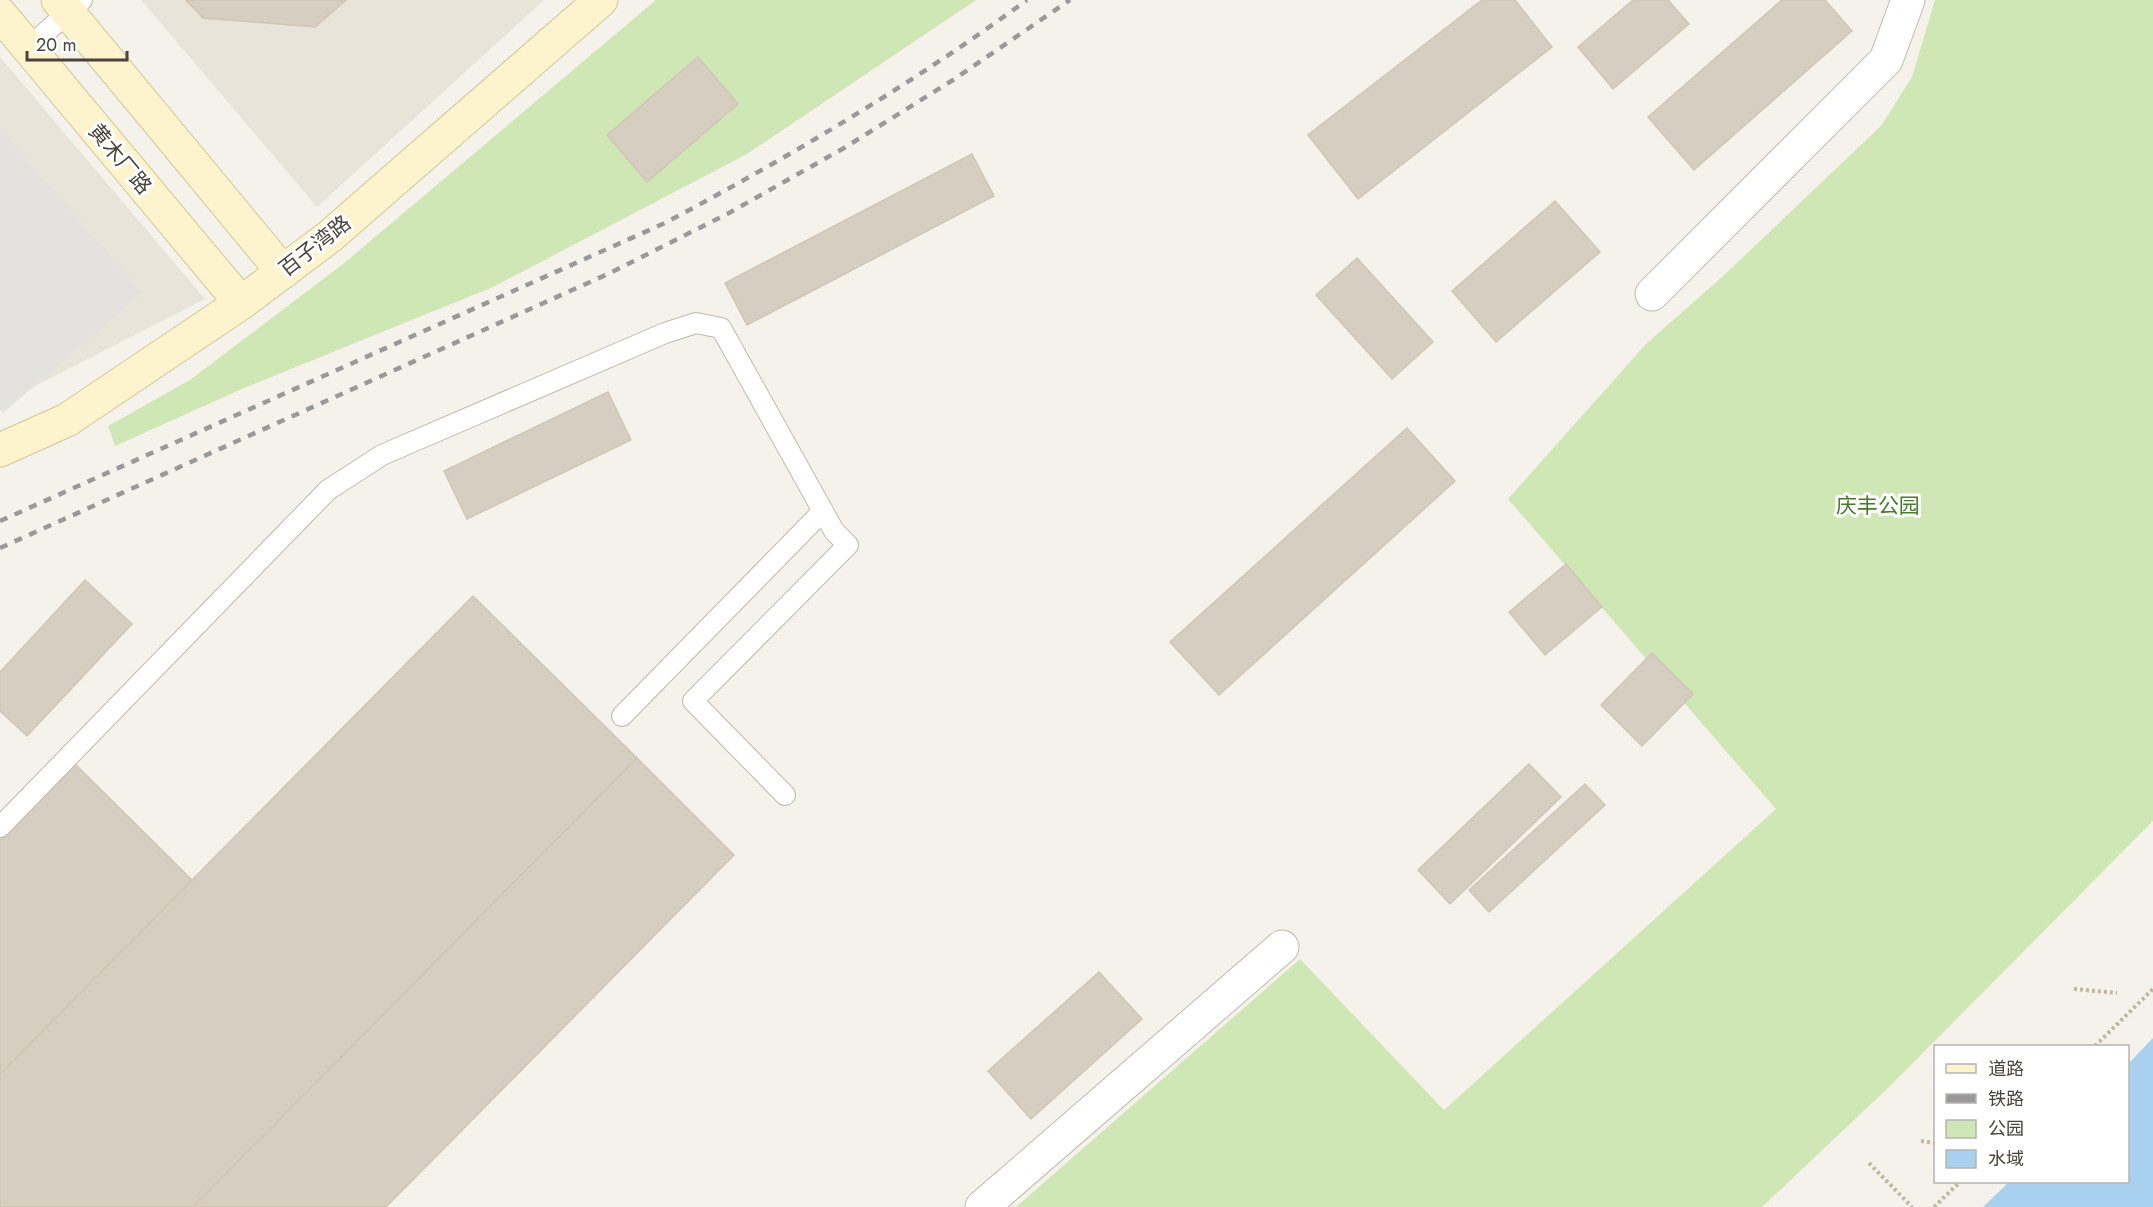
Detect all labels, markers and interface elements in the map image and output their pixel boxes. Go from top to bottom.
scale bar [27,24,128,62]
text: 20 m [36,32,76,58]
street label: 黄木厂路 [82,117,158,201]
street label: 百子湾路 [273,208,357,284]
park label: 庆丰公园 [1836,491,1920,521]
legend [1934,1045,2129,1183]
text: 道路 [1988,1056,2024,1082]
text: 铁路 [1988,1086,2024,1112]
text: 公园 [1988,1116,2024,1142]
text: 水域 [1988,1146,2024,1172]

